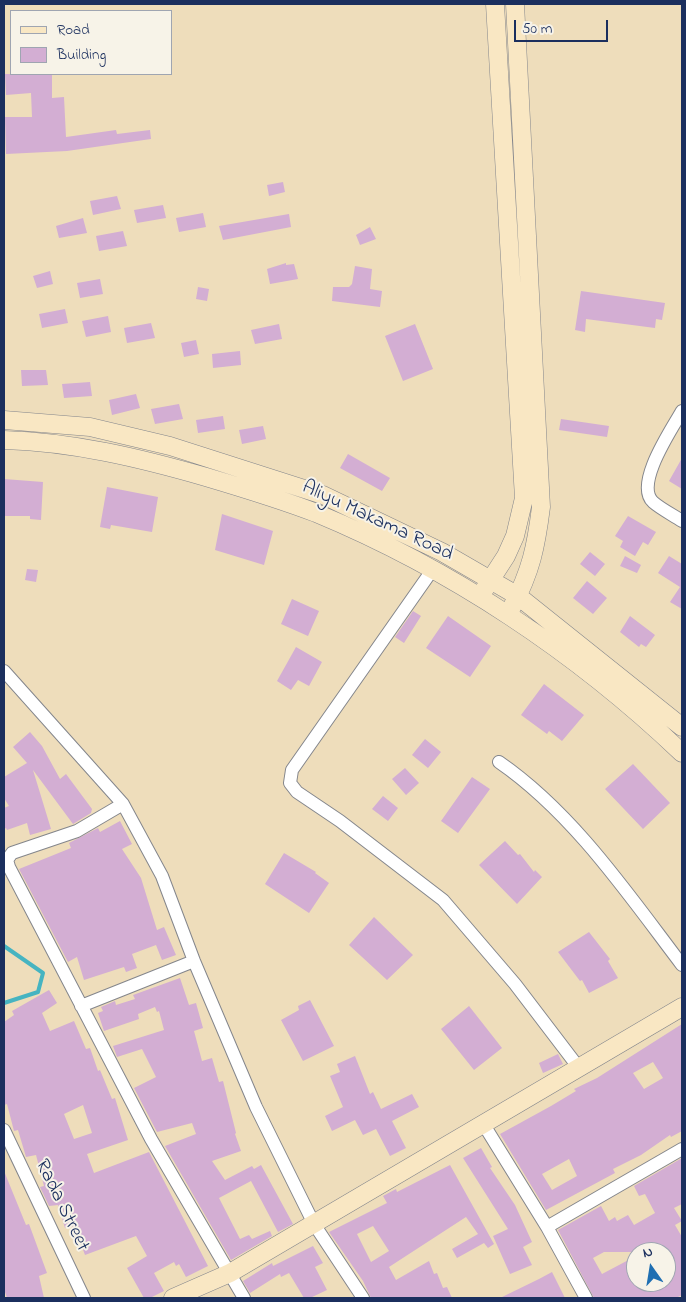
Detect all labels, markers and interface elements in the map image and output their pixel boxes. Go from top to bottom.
legend [10,10,172,75]
scale bar [516,10,610,42]
text: 50 m [522,18,552,40]
text: Road [57,19,90,41]
text: Building [57,44,106,66]
street label: Aliyu Makama Road [298,476,456,568]
street label: Rada Street [28,1156,94,1256]
north arrow [626,1242,676,1292]
text: N [641,1242,655,1264]

